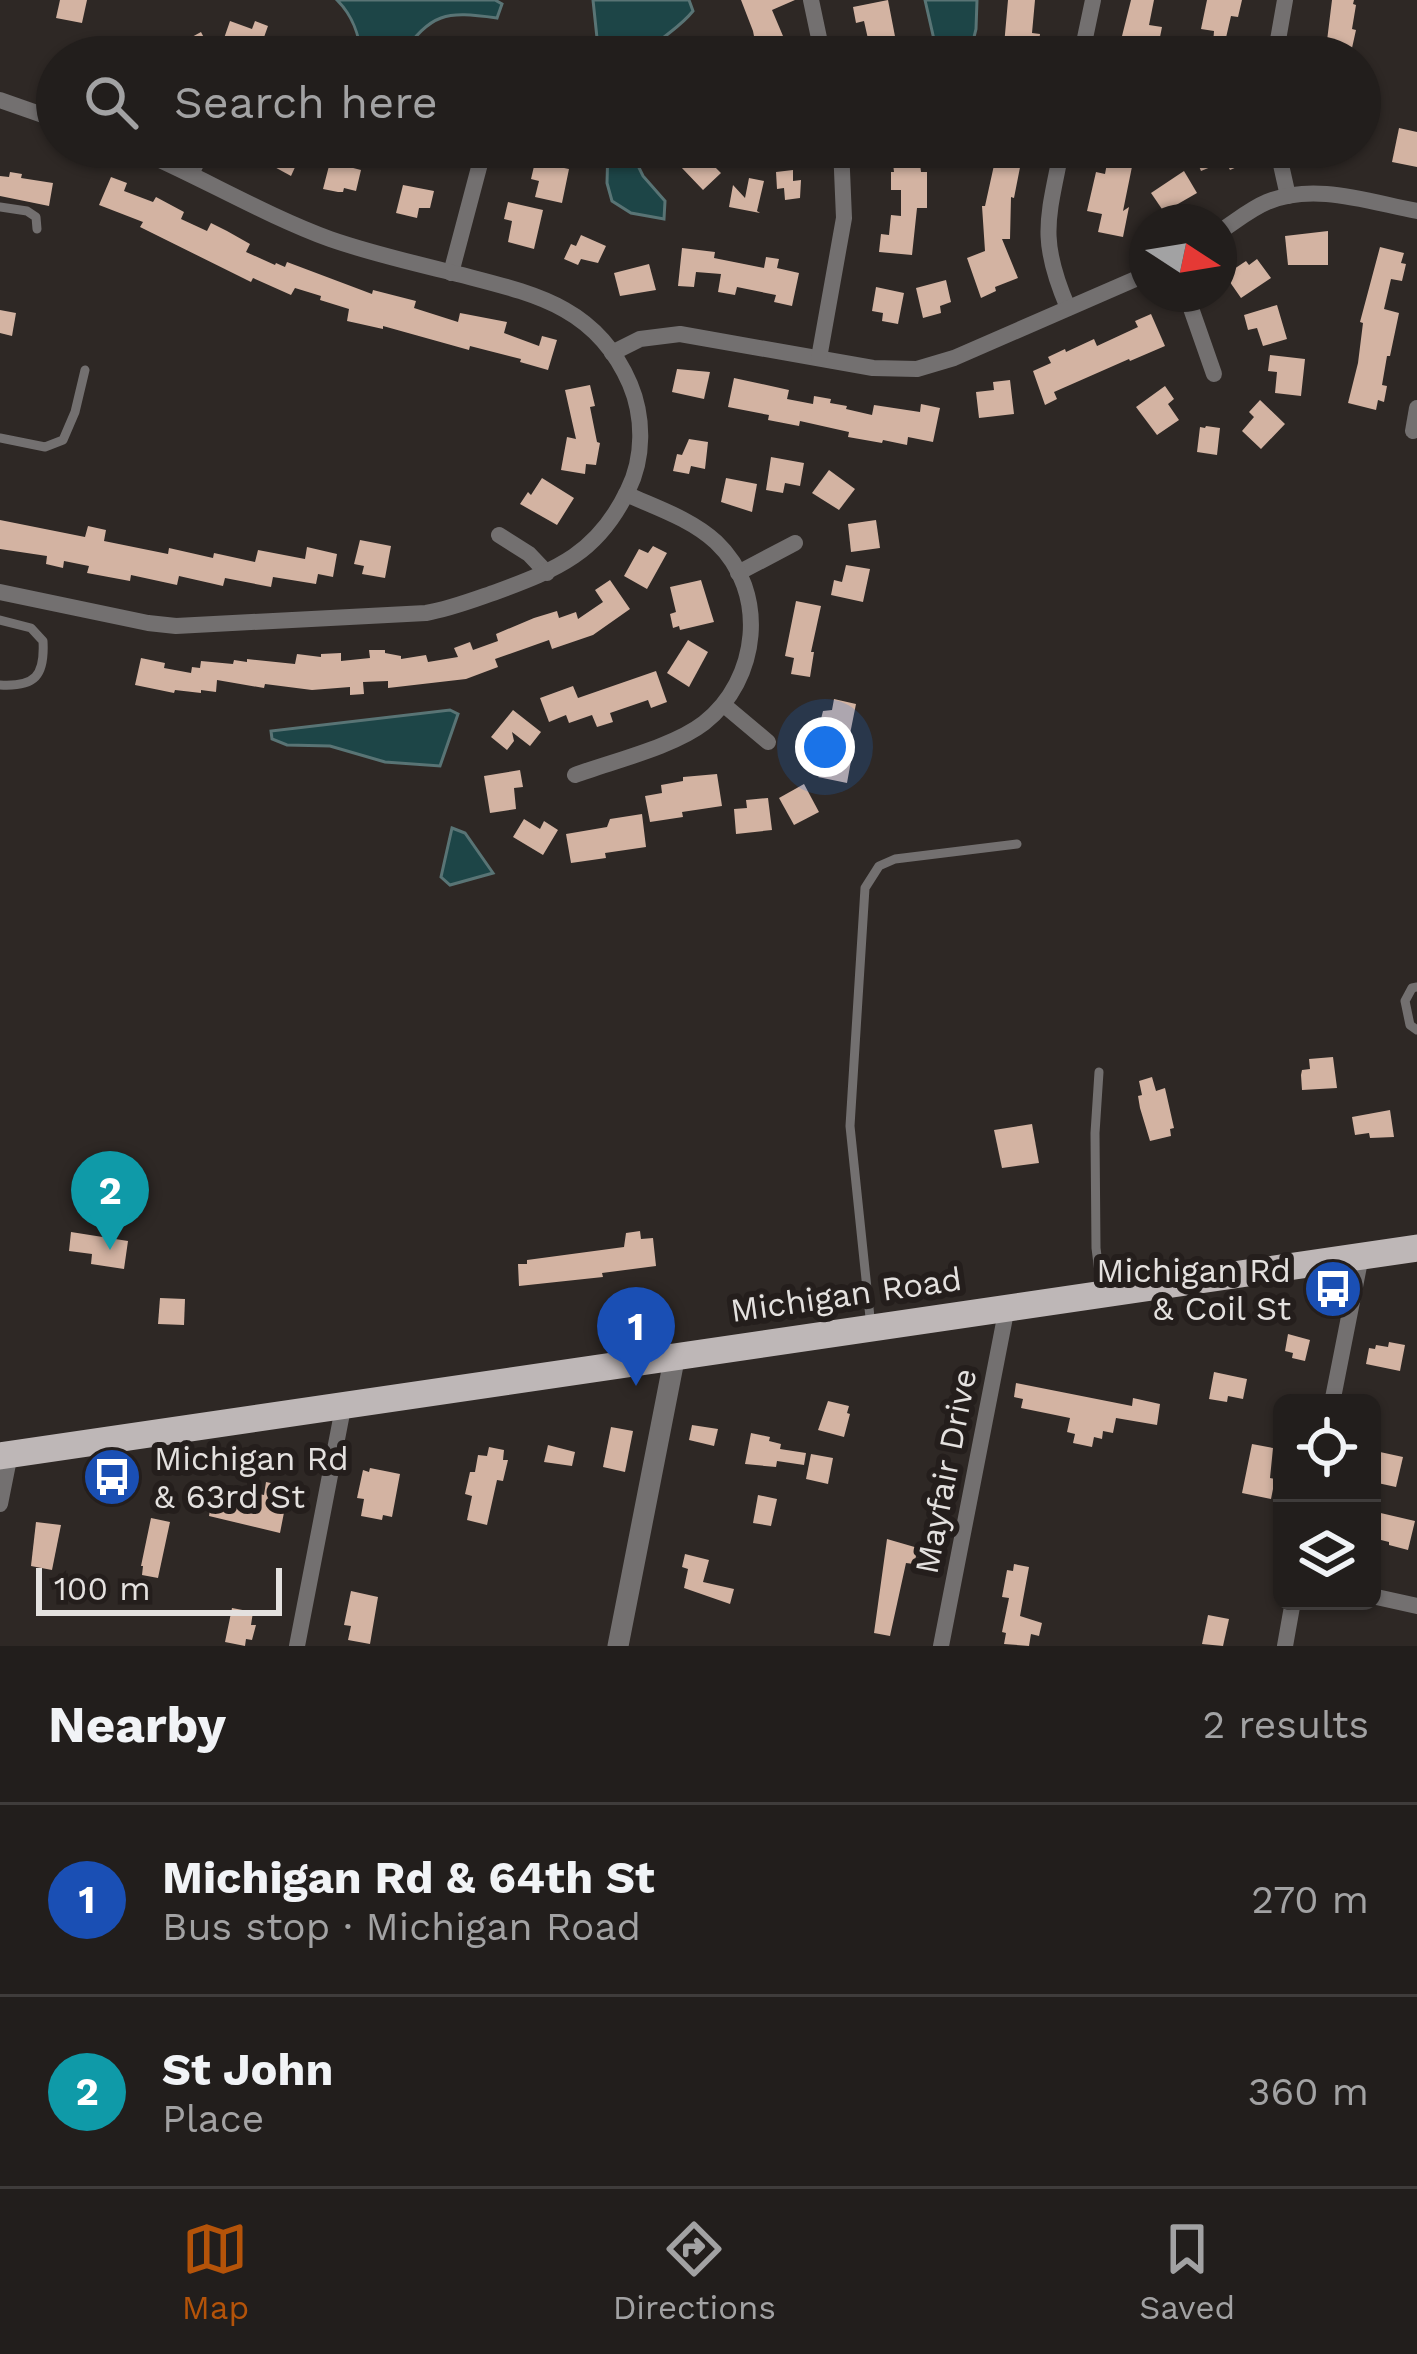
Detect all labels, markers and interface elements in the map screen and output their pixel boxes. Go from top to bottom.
search box [36,36,1381,168]
icon: search [78,69,144,135]
text: Search here [174,76,438,129]
north arrow [1129,204,1237,312]
your location [795,717,855,777]
pin: 2 [71,1151,149,1250]
place label: Michigan Rd & Coil St [1096,1251,1291,1328]
bus stop icon: Michigan Rd & Coil St [1302,1258,1364,1320]
street label: Michigan Road [728,1259,964,1330]
pin: 1 [597,1287,675,1386]
street label: Mayfair Drive [906,1365,984,1577]
map controls [1273,1394,1381,1610]
button: locate [1273,1394,1381,1502]
place label: Michigan Rd & 63rd St [154,1439,349,1516]
bus stop icon: Michigan Rd & 63rd St [81,1446,143,1508]
button: layers [1273,1502,1381,1610]
scale bar [36,1562,282,1615]
text: 100 m [54,1569,151,1608]
text: Nearby [48,1695,226,1754]
text: 2 results [1203,1702,1369,1747]
text: Michigan Rd & 64th St [162,1851,655,1904]
text: 1 [79,1877,95,1922]
text: 270 m [1251,1877,1369,1922]
text: Bus stop · Michigan Road [162,1904,641,1949]
text: St John [162,2043,333,2096]
text: 2 [75,2069,99,2114]
text: 360 m [1248,2069,1369,2114]
text: Place [162,2096,264,2141]
tab: Map [182,2216,249,2327]
tab: Directions [613,2216,776,2327]
tab: Saved [1139,2216,1235,2327]

